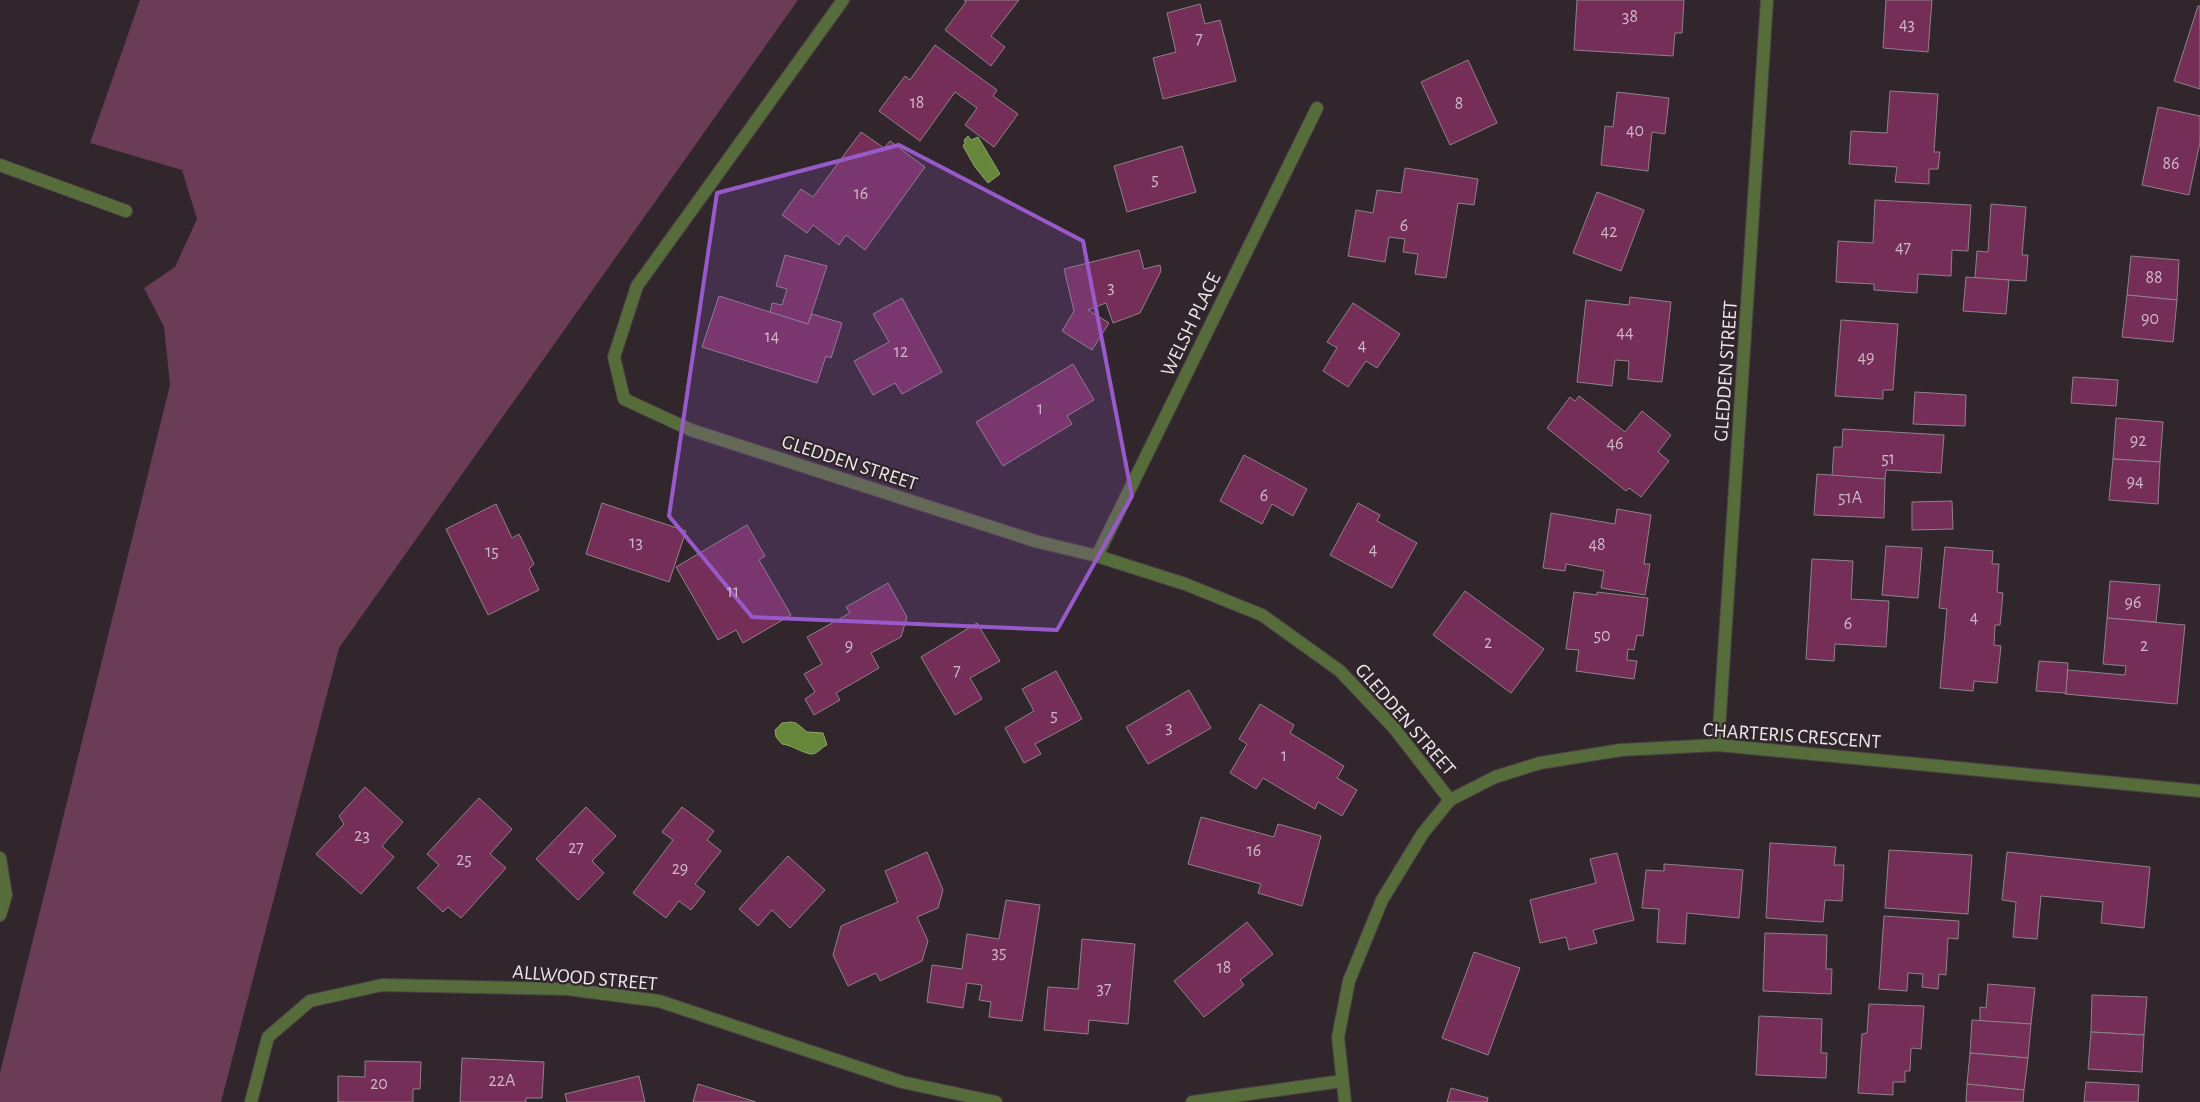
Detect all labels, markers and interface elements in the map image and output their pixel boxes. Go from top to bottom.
house number: 38 [1622,8,1638,26]
house number: 43 [1899,16,1915,34]
house number: 7 [1195,30,1203,48]
house number: 18 [910,94,924,112]
house number: 8 [1455,95,1463,113]
house number: 40 [1626,122,1644,140]
house number: 86 [2163,155,2180,173]
house number: 5 [1151,171,1159,189]
house number: 16 [854,185,868,203]
house number: 6 [1400,217,1408,235]
house number: 42 [1601,223,1617,241]
house number: 47 [1895,239,1911,257]
street label: WELSH PLACE [1157,269,1225,379]
house number: 88 [2145,269,2163,287]
house number: 3 [1107,279,1115,297]
street label: GLEDDEN STREET [1711,300,1741,442]
house number: 90 [2141,310,2159,328]
house number: 44 [1616,324,1634,342]
house number: 14 [765,328,780,346]
house number: 4 [1358,337,1367,355]
house number: 12 [894,343,908,361]
house number: 49 [1857,349,1875,367]
house number: 1 [1037,400,1043,418]
street label: GLEDDEN STREET [779,432,920,494]
house number: 92 [2130,432,2146,450]
house number: 46 [1606,435,1624,453]
house number: 51 [1881,450,1895,468]
house number: 94 [2126,473,2144,491]
house number: 6 [1260,487,1268,505]
house number: 51A [1838,489,1863,507]
house number: 13 [629,534,643,552]
house number: 48 [1588,536,1606,554]
house number: 4 [1369,541,1378,559]
house number: 15 [485,543,499,561]
house number: 11 [727,583,739,601]
house number: 96 [2125,594,2141,612]
house number: 4 [1970,609,1979,627]
house number: 6 [1844,615,1852,633]
house number: 50 [1593,627,1611,645]
house number: 2 [1484,634,1492,652]
house number: 9 [845,637,853,655]
house number: 2 [2140,637,2148,655]
street label: GLEDDEN STREET [1351,660,1459,780]
house number: 7 [953,662,961,680]
house number: 5 [1050,707,1058,725]
house number: 3 [1165,719,1173,737]
street label: CHARTERIS CRESCENT [1702,720,1882,752]
house number: 1 [1281,747,1287,765]
house number: 23 [354,827,370,845]
house number: 27 [568,839,584,857]
house number: 16 [1247,842,1261,860]
house number: 25 [456,851,472,869]
house number: 29 [672,860,688,878]
house number: 35 [992,944,1006,962]
house number: 18 [1217,959,1231,977]
street label: ALLWOOD STREET [512,962,658,994]
house number: 37 [1097,980,1111,998]
house number: 22A [489,1072,516,1090]
house number: 20 [370,1075,388,1093]

